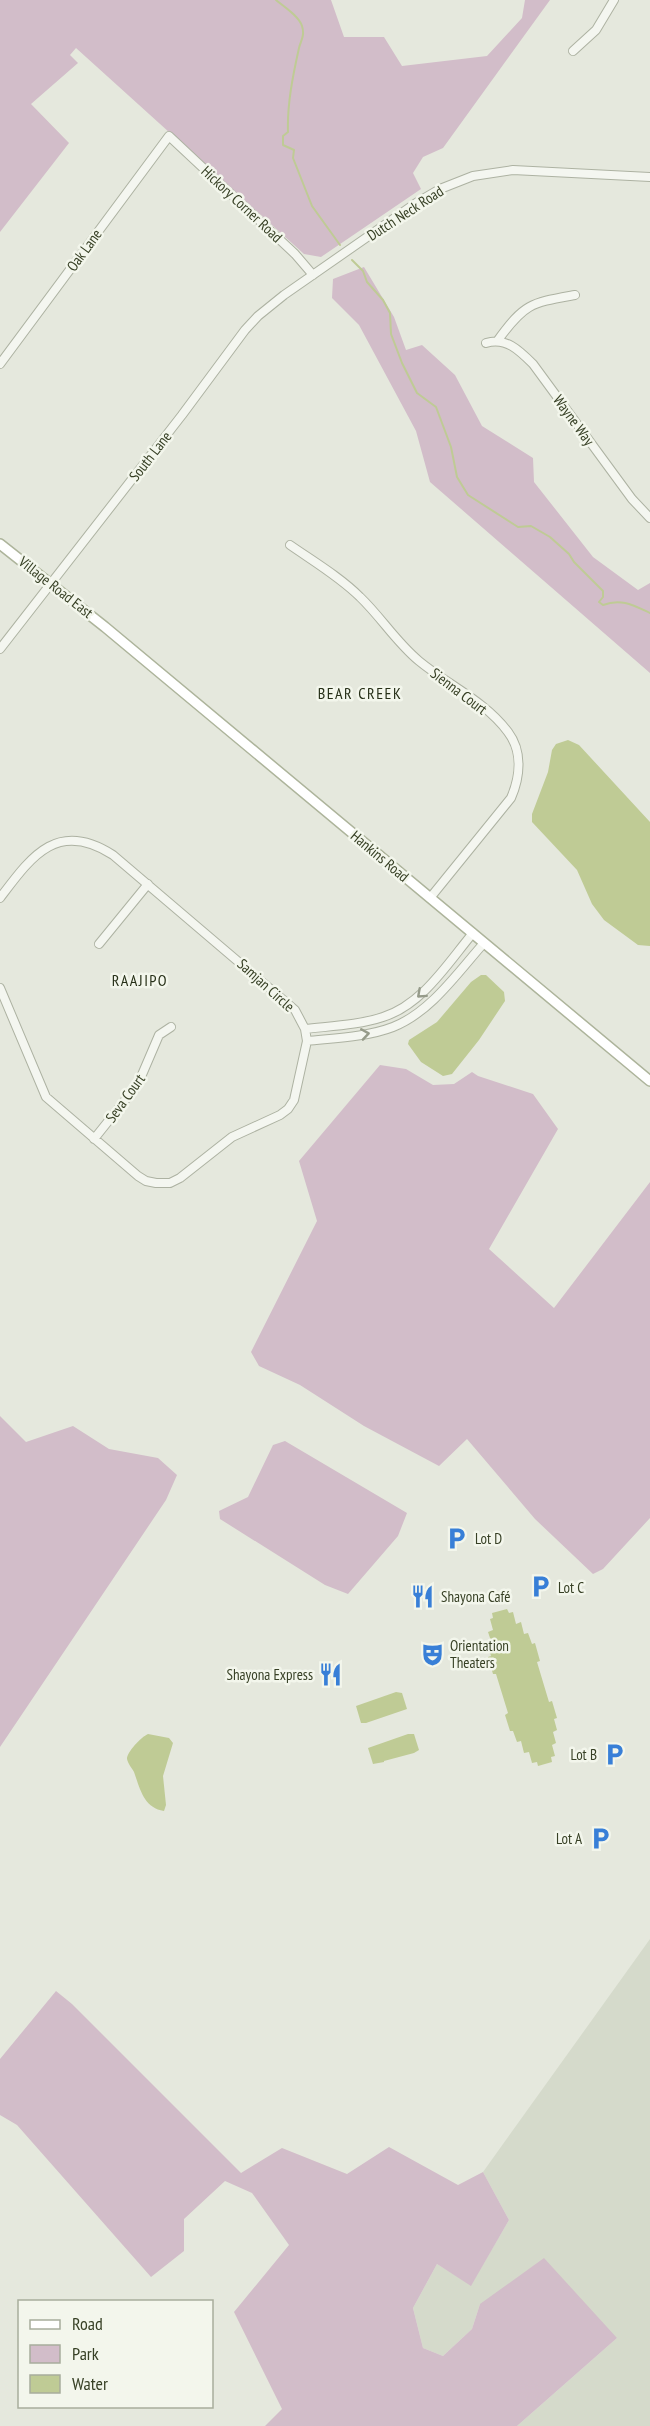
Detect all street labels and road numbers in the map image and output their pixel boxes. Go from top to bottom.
street label: Hickory Corner Road [197,162,287,246]
street label: Dutch Neck Road [363,181,447,245]
street label: Oak Lane [62,225,106,275]
street label: Wayne Way [549,391,599,449]
street label: South Lane [125,427,175,485]
street label: Village Road East [14,551,97,622]
street label: Sienna Court [427,663,491,719]
street label: Hankins Road [347,826,413,886]
street label: Samjan Circle [233,954,299,1016]
street label: Seva Court [101,1070,149,1126]

